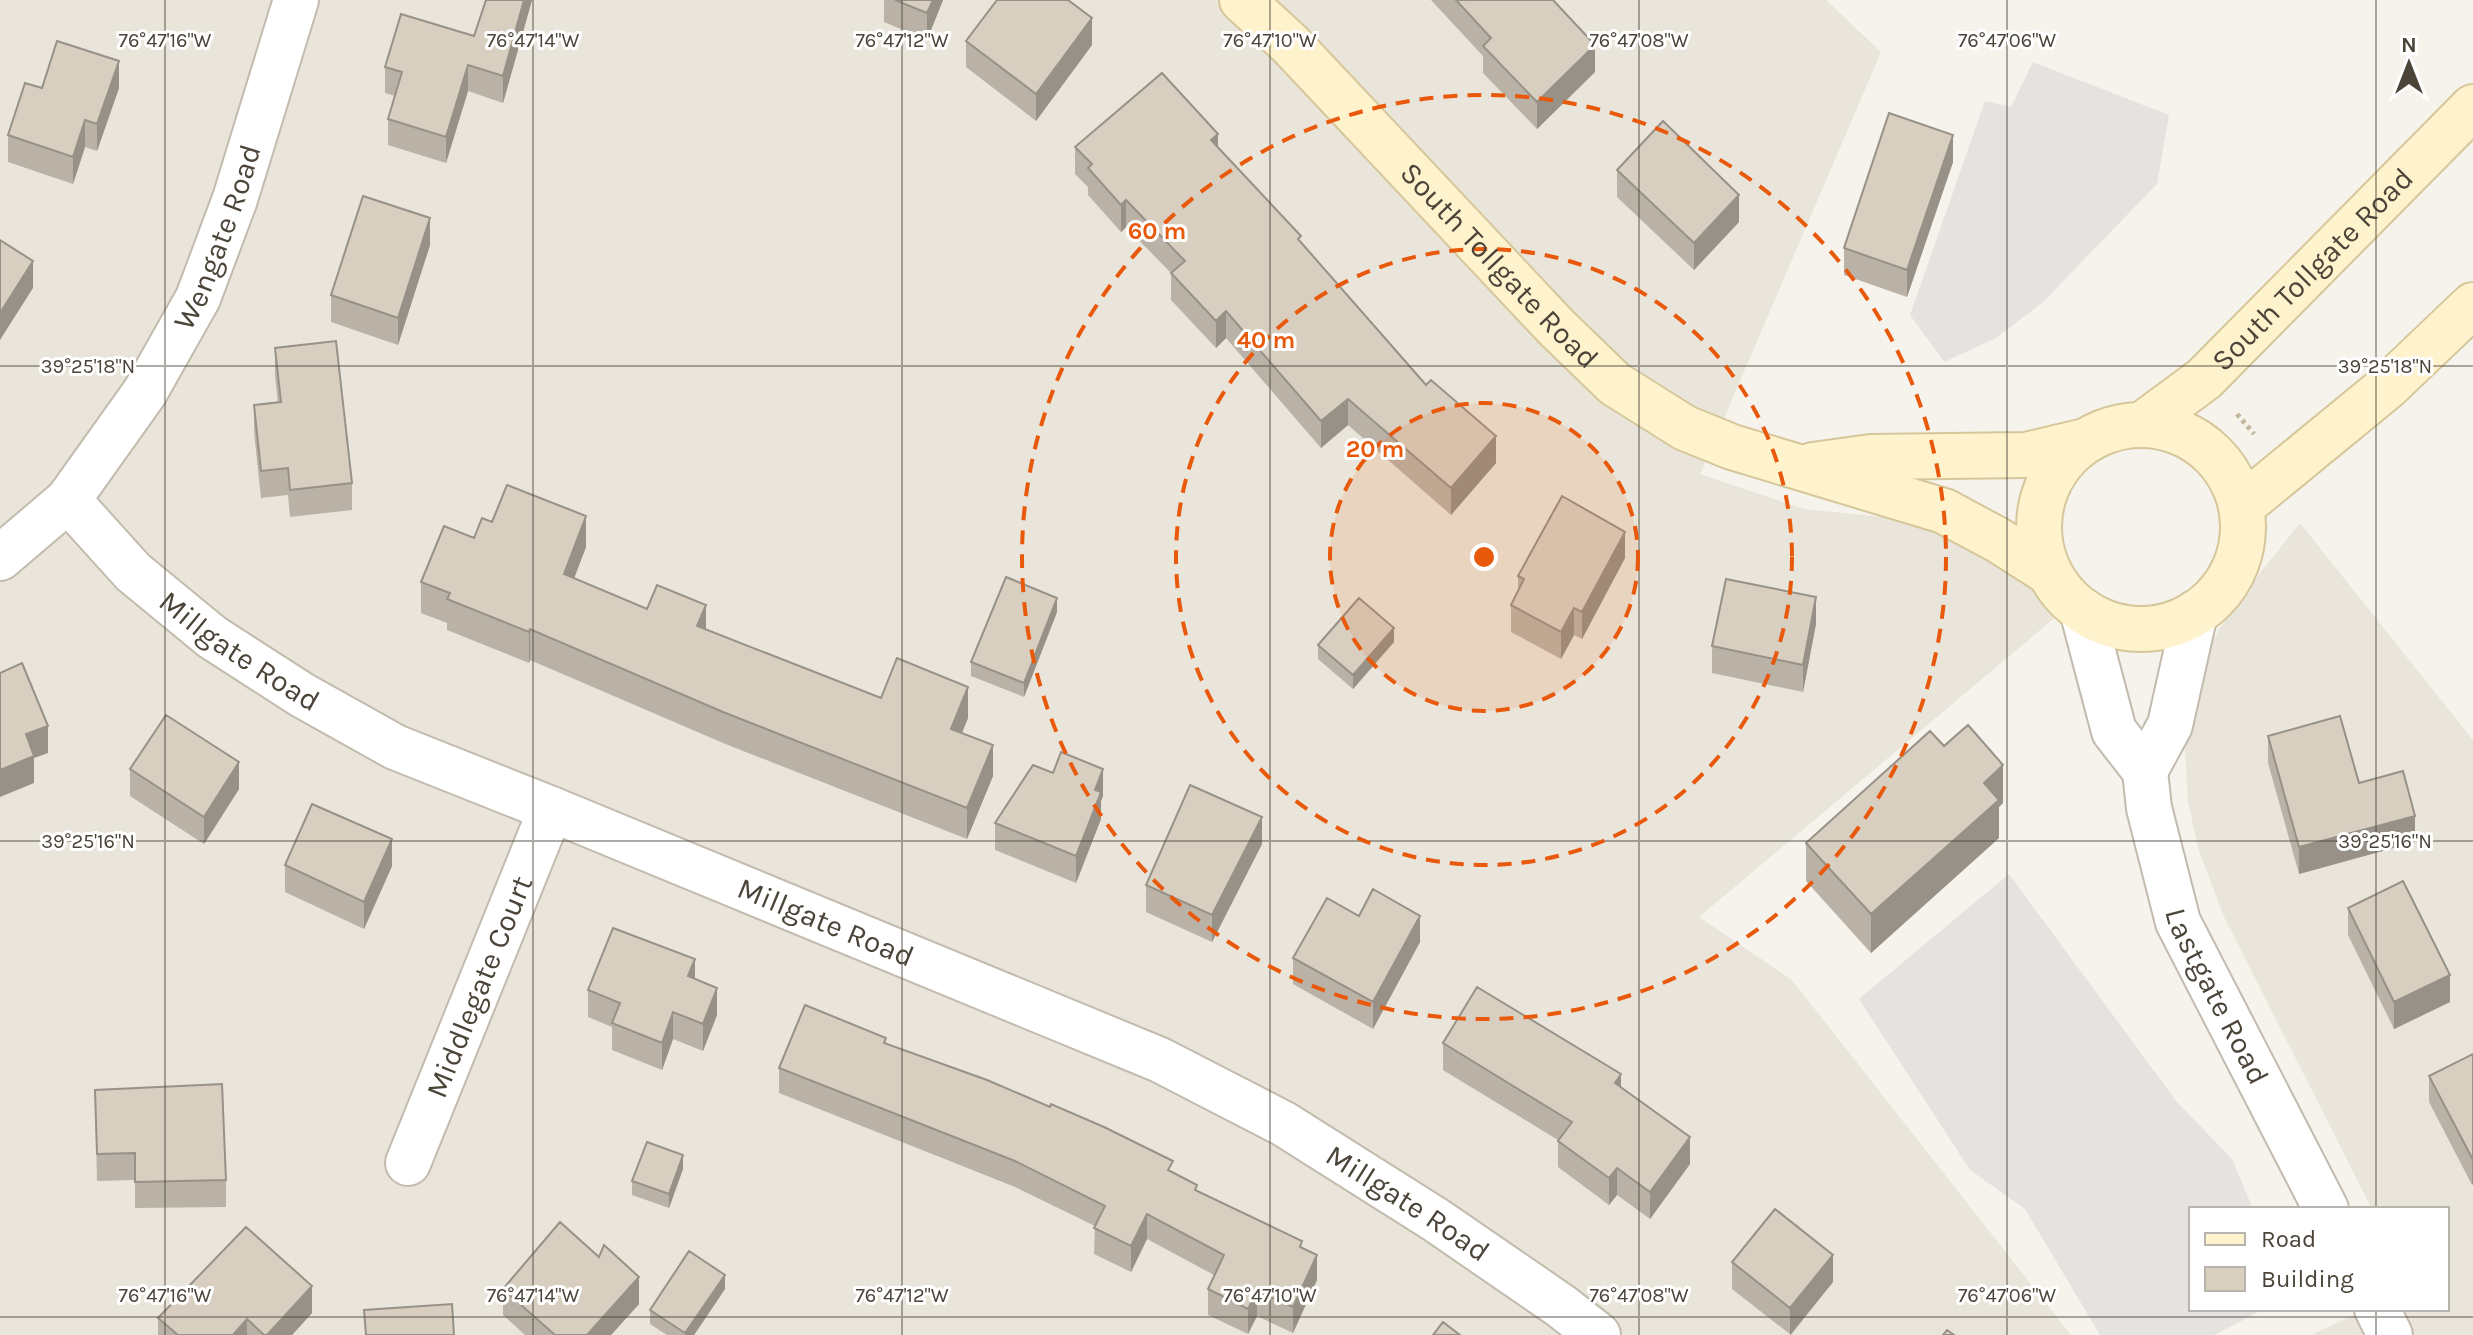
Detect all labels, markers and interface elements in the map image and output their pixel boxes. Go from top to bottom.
north arrow [2369,24,2449,104]
text: 76°47'16"W [119,29,212,52]
text: 76°47'14"W [487,29,579,52]
text: 76°47'12"W [855,29,949,52]
text: 76°47'10"W [1223,29,1317,52]
text: 76°47'08"W [1589,29,1689,52]
text: 76°47'06"W [1958,29,2056,52]
text: N [2401,32,2417,58]
street label: Wengate Road [166,140,269,336]
street label: South Tollgate Road [1393,155,1606,376]
street label: South Tollgate Road [2204,160,2421,379]
text: 60 m [1128,217,1186,245]
text: 40 m [1237,326,1295,354]
text: 39°25'18"N [41,355,135,378]
text: 39°25'18"N [2338,355,2432,378]
text: 20 m [1346,435,1404,463]
centre of rings [1470,543,1498,571]
street label: Millgate Road [152,583,326,719]
text: 39°25'16"N [41,830,135,853]
text: 39°25'16"N [2338,830,2432,853]
street label: Millgate Road [732,870,919,975]
street label: Middlegate Court [418,871,540,1103]
street label: Lastgate Road [2157,904,2277,1091]
street label: Millgate Road [1319,1137,1496,1269]
legend [2189,1207,2449,1311]
text: Road [2261,1225,2316,1253]
text: Building [2261,1265,2354,1293]
text: 76°47'16"W [119,1284,212,1307]
text: 76°47'14"W [487,1284,579,1307]
text: 76°47'12"W [855,1284,949,1307]
text: 76°47'10"W [1223,1284,1317,1307]
text: 76°47'08"W [1589,1284,1689,1307]
text: 76°47'06"W [1958,1284,2056,1307]

